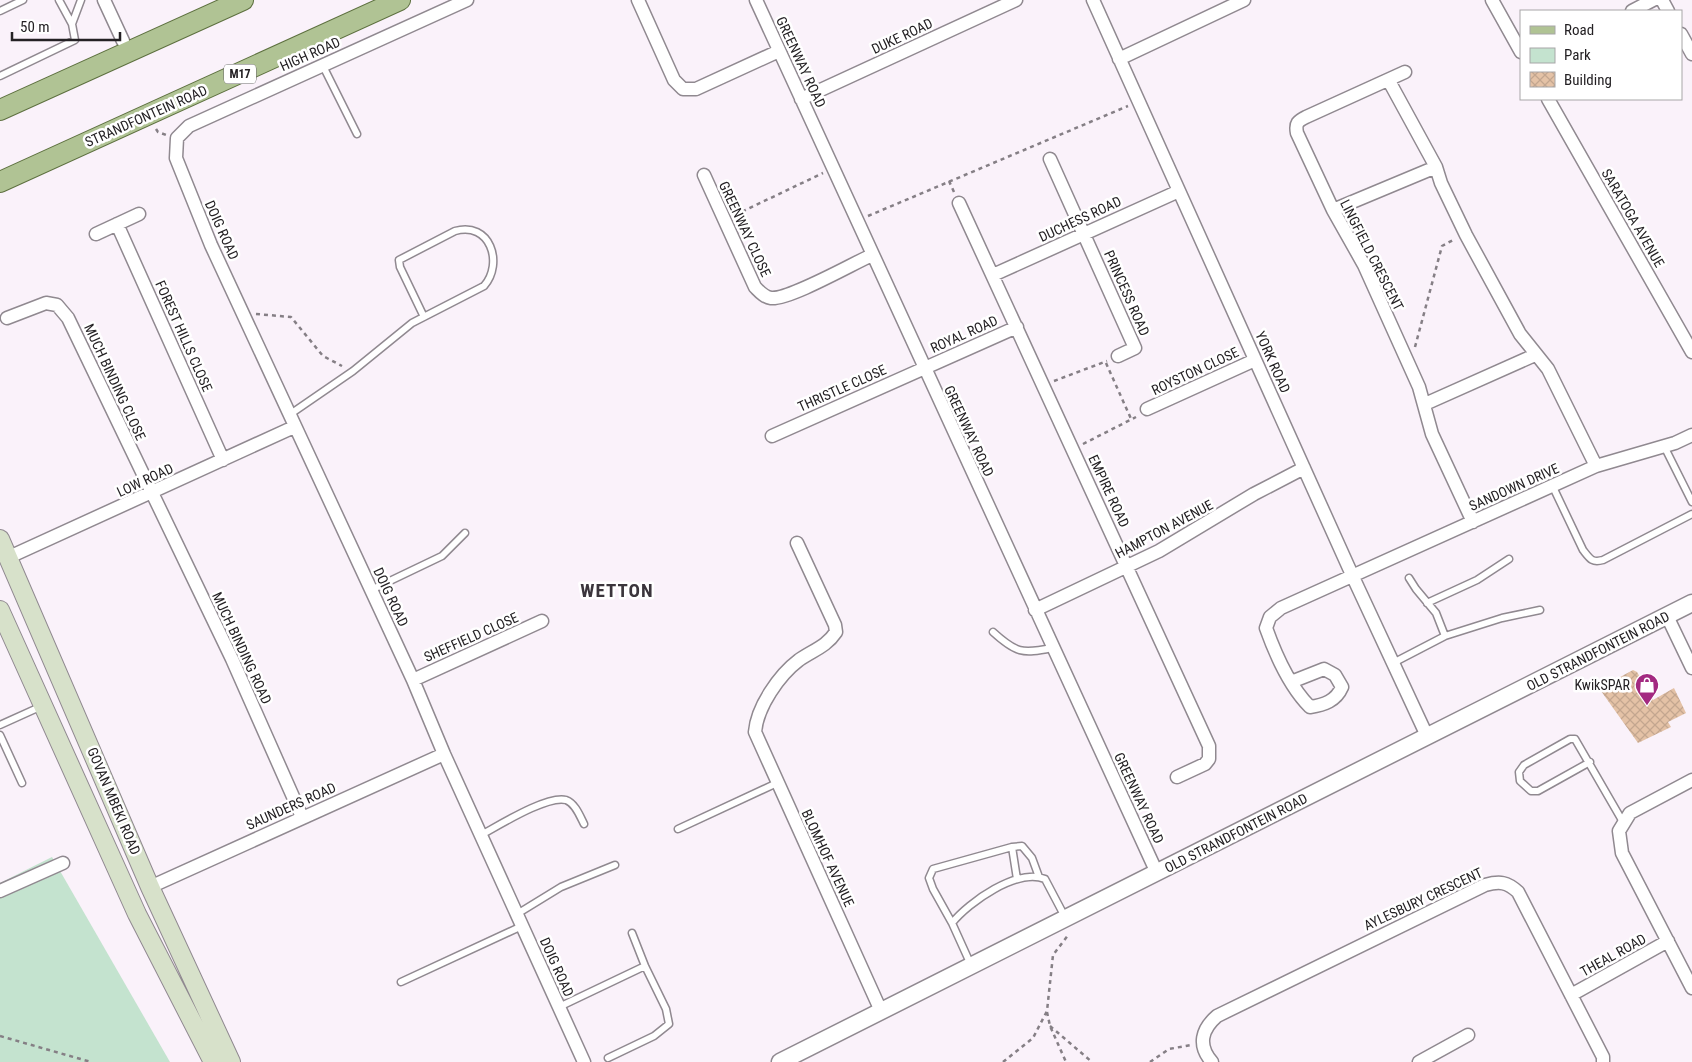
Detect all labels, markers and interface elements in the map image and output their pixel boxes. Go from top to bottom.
scale bar [12,10,120,42]
legend [1520,10,1682,100]
street label: GREENWAY ROAD [773,14,829,110]
street label: DUKE ROAD [869,15,935,57]
text: 50 m [20,18,50,36]
text: Road [1564,21,1594,39]
street label: HIGH ROAD [277,34,343,74]
text: Park [1564,46,1591,64]
road number: M17 [224,64,256,84]
text: Building [1564,71,1612,89]
street label: STRANDFONTEIN ROAD [83,82,209,150]
street label: SARATOGA AVENUE [1598,166,1668,270]
street label: GREENWAY CLOSE [716,179,774,279]
street label: DUCHESS ROAD [1036,193,1124,245]
street label: LINGFIELD CRESCENT [1337,197,1407,313]
street label: DOIG ROAD [202,198,242,262]
street label: PRINCESS ROAD [1101,248,1153,338]
street label: FOREST HILLS CLOSE [152,278,216,394]
street label: ROYAL ROAD [928,312,1000,356]
street label: MUCH BINDING CLOSE [81,321,149,443]
street label: YORK ROAD [1252,329,1294,395]
street label: ROYSTON CLOSE [1149,344,1241,398]
street label: THRISTLE CLOSE [795,361,889,415]
street label: GREENWAY ROAD [941,383,997,479]
street label: EMPIRE ROAD [1085,452,1133,530]
street label: LOW ROAD [114,460,176,500]
street label: SANDOWN DRIVE [1467,460,1561,514]
street label: HAMPTON AVENUE [1112,496,1216,562]
street label: DOIG ROAD [370,565,412,629]
district label: WETTON [580,579,654,602]
street label: MUCH BINDING ROAD [209,590,275,706]
street label: OLD STRANDFONTEIN ROAD [1524,608,1672,694]
street label: SHEFFIELD CLOSE [421,609,521,665]
shop icon: KwikSPAR [1634,672,1660,706]
place label: KwikSPAR [1575,677,1631,693]
street label: GOVAN MBEKI ROAD [84,745,144,857]
street label: GREENWAY ROAD [1111,750,1167,846]
street label: SAUNDERS ROAD [244,779,338,833]
street label: OLD STRANDFONTEIN ROAD [1162,790,1310,876]
street label: BLOMHOF AVENUE [798,807,858,909]
street label: AYLESBURY CRESCENT [1361,864,1485,934]
street label: THEAL ROAD [1577,930,1649,980]
street label: DOIG ROAD [537,935,577,999]

